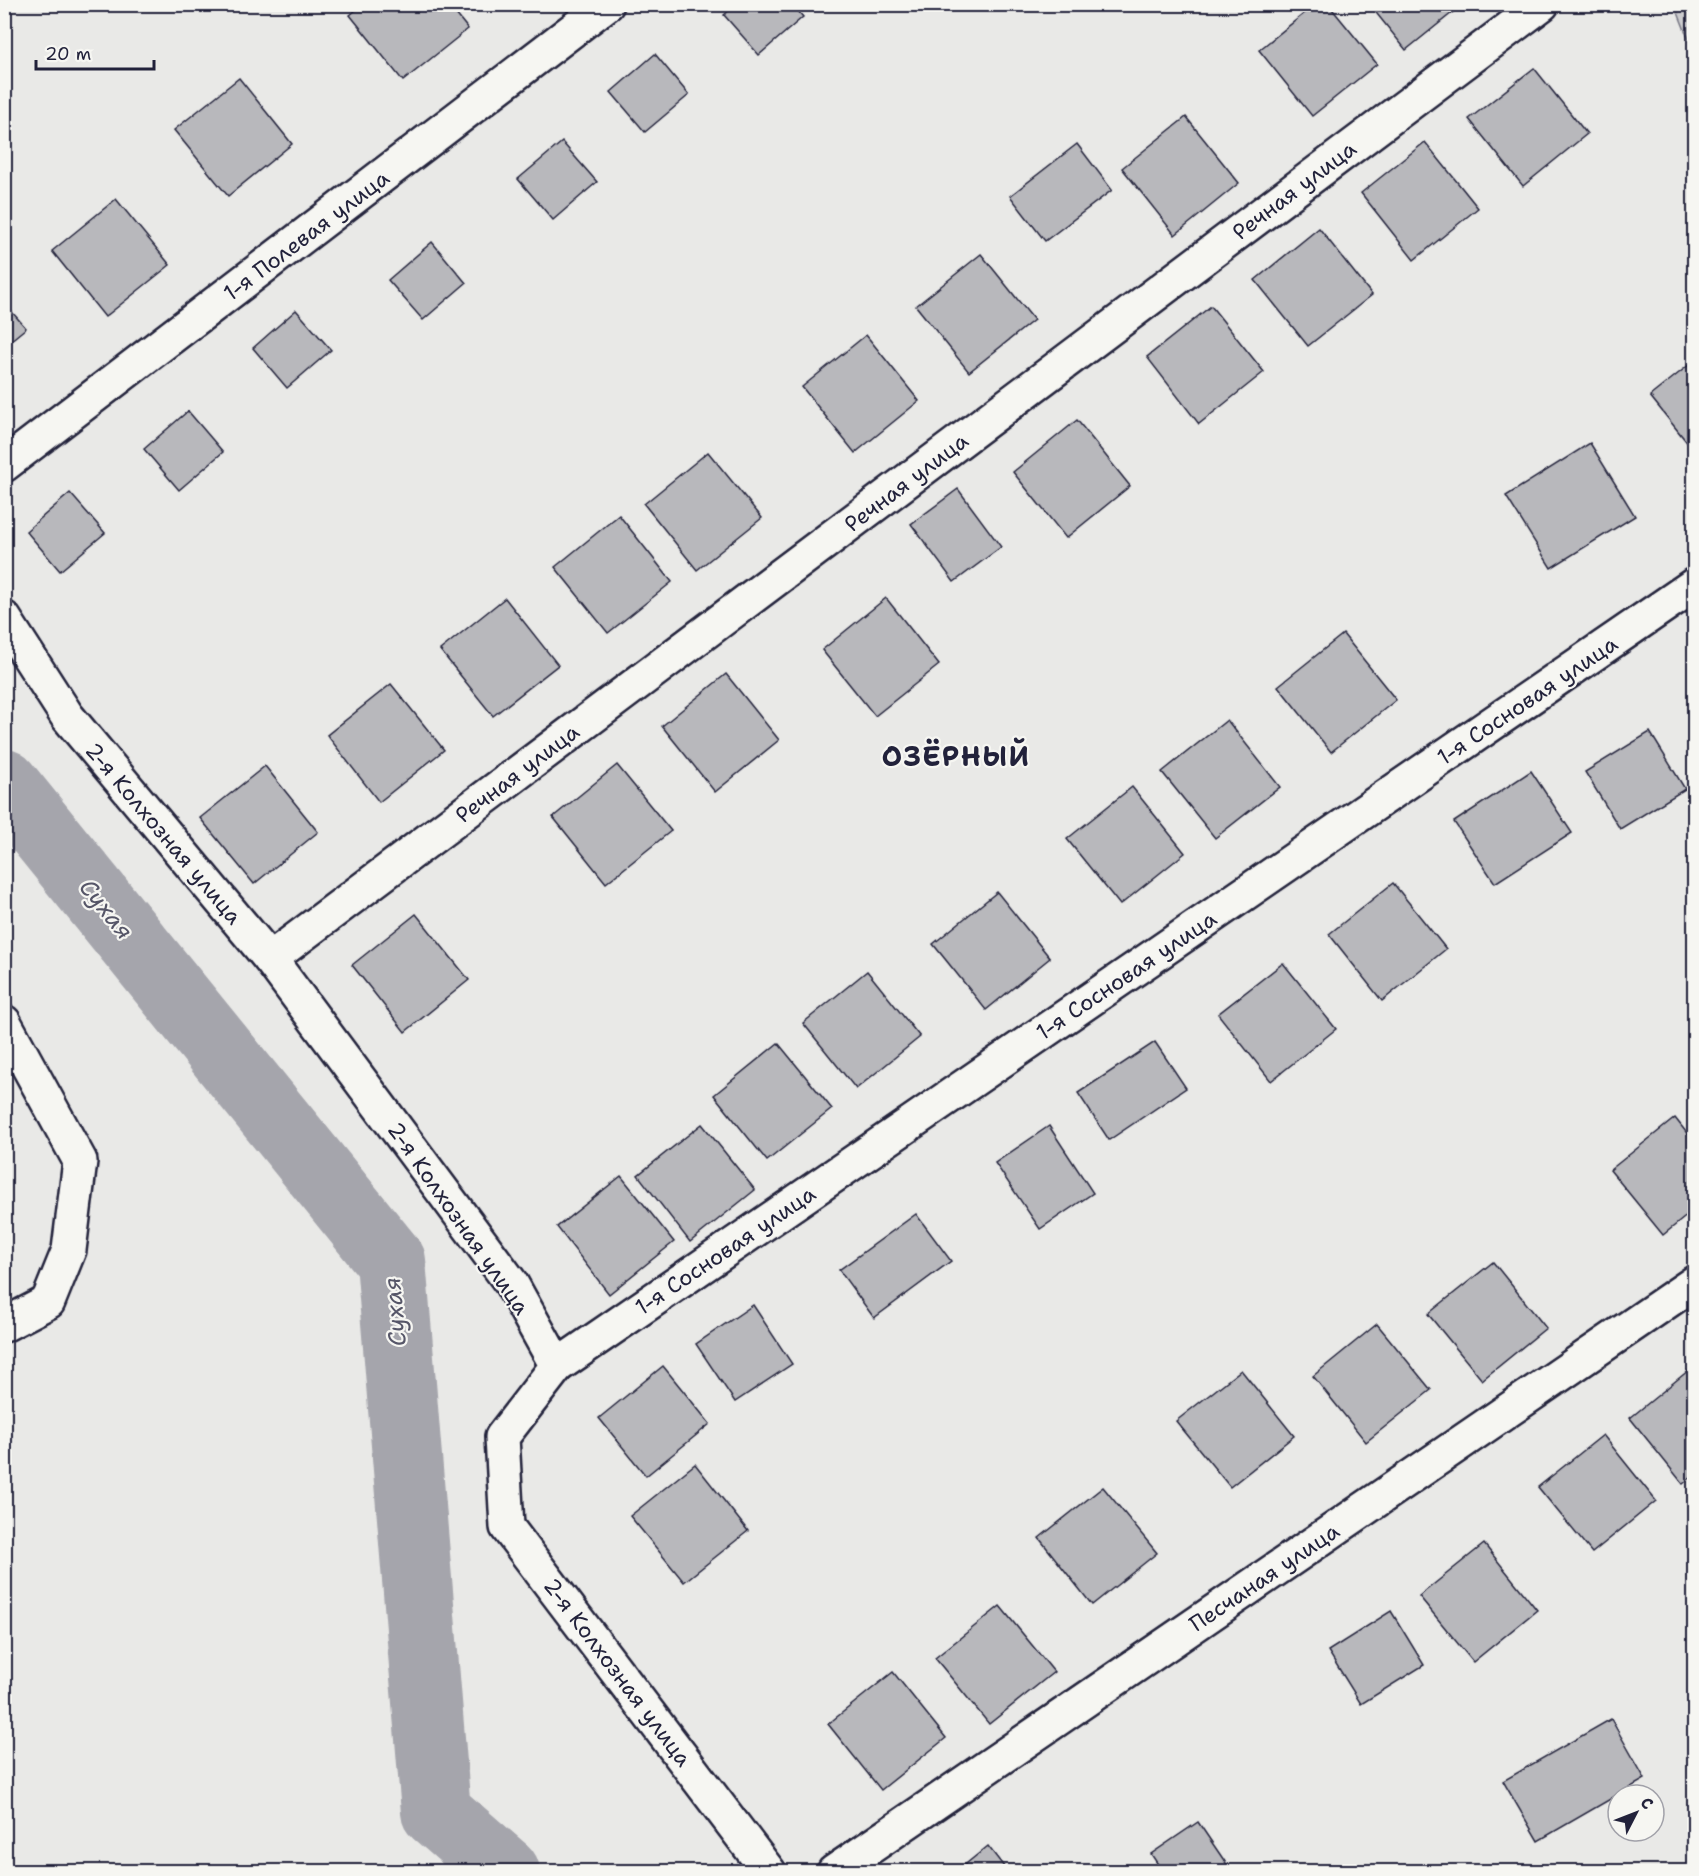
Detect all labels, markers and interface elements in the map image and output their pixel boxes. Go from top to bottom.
scale bar [36,33,154,71]
text: 20 m [45,42,91,66]
street label: Речная улица [1226,134,1362,247]
street label: 1-я Полевая улица [217,163,395,307]
street label: Речная улица [838,426,974,539]
street label: 1-я Сосновая улица [1431,629,1623,772]
street label: Речная улица [449,717,585,830]
street label: 2-я Колхозная улица [79,736,249,931]
district label: ОЗЁРНЫЙ [882,737,1030,775]
water label: Сухая [72,872,140,946]
street label: 1-я Сосновая улица [1030,904,1222,1047]
street label: 2-я Колхозная улица [381,1116,536,1321]
street label: 1-я Сосновая улица [629,1179,821,1322]
water label: Сухая [376,1276,414,1348]
street label: Песчаная улица [1184,1516,1345,1638]
street label: 2-я Колхозная улица [537,1572,698,1773]
north arrow [1606,1783,1666,1843]
text: С [1636,1793,1658,1814]

